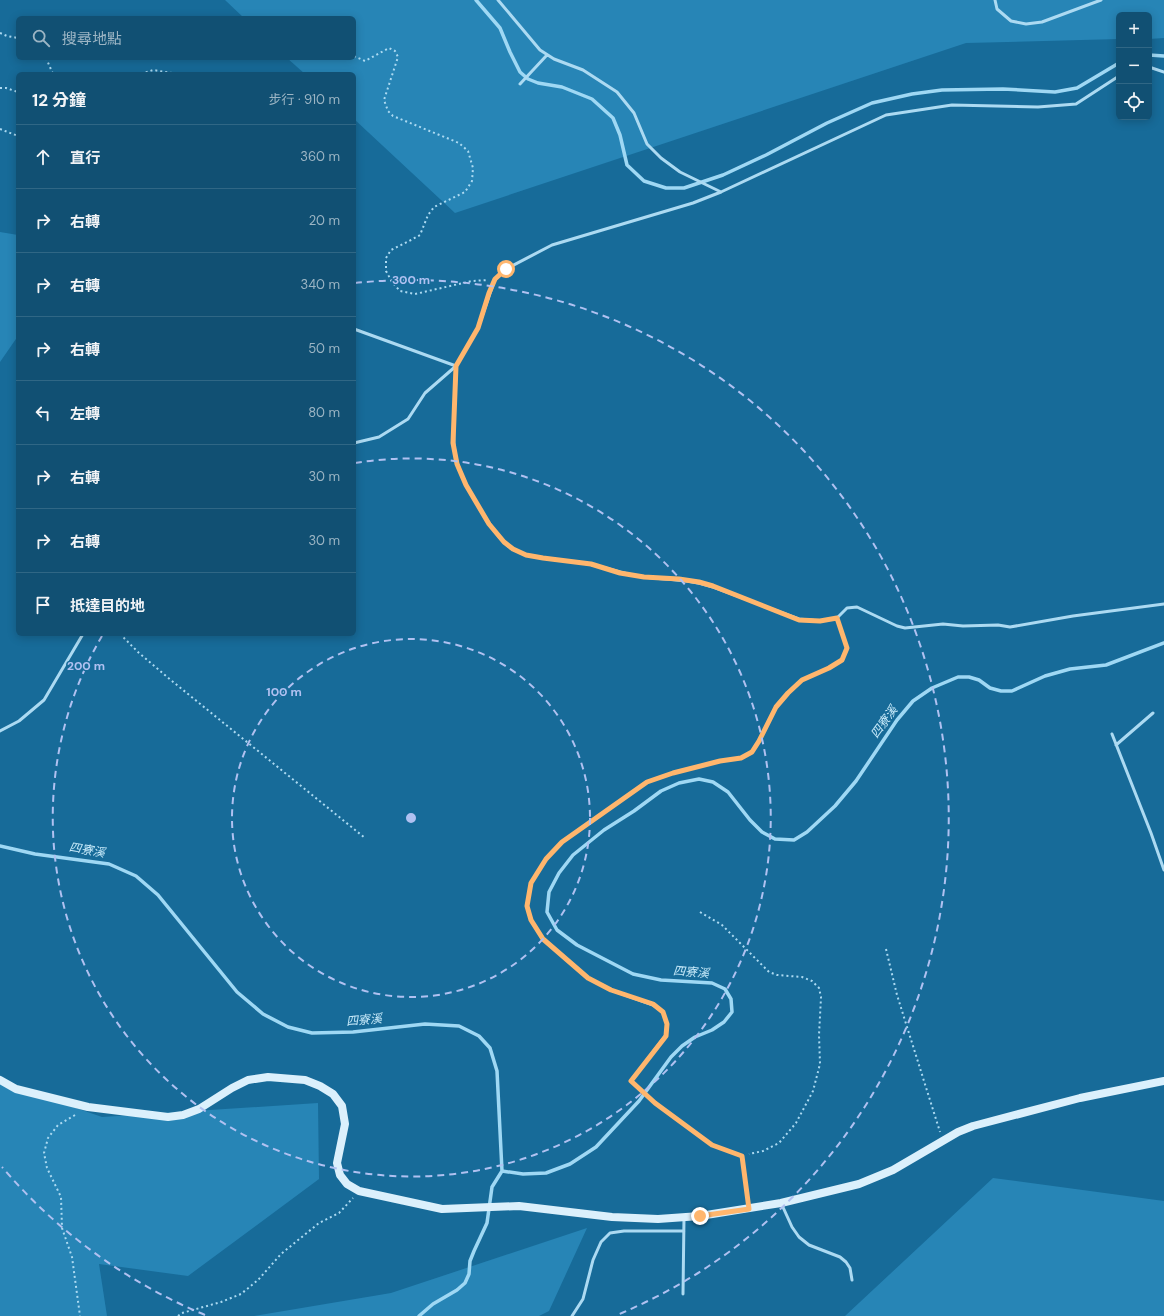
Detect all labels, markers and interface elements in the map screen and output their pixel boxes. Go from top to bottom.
map controls [1116,12,1152,120]
button: + [1116,12,1152,48]
search box [16,16,356,60]
icon: search [30,27,52,49]
text: 搜尋地點 [62,29,122,49]
button: − [1116,48,1152,84]
button: locate [1116,84,1152,120]
text: 12 分鐘 [32,89,86,111]
text: 步行 · 910 m [269,91,340,108]
icon: ahead [32,146,54,168]
text: 直行 [70,148,100,168]
text: 360 m [300,148,340,165]
icon: right [32,210,54,232]
text: 右轉 [70,212,100,232]
text: 20 m [309,212,340,229]
route start [497,260,515,278]
text: 300 m [392,272,430,288]
icon: right [32,274,54,296]
text: 右轉 [70,276,100,296]
text: 340 m [300,276,340,293]
icon: right [32,338,54,360]
text: 右轉 [70,340,100,360]
text: 50 m [308,340,340,357]
icon: left [32,402,54,424]
text: 左轉 [70,404,100,424]
text: 80 m [308,404,340,421]
icon: right [32,466,54,488]
text: 右轉 [70,468,100,488]
text: 30 m [308,468,340,485]
icon: right [32,530,54,552]
text: 右轉 [70,532,100,552]
text: 30 m [308,532,340,549]
icon: arrive [32,594,54,616]
text: 抵達目的地 [70,596,145,616]
text: 200 m [67,658,105,674]
text: 100 m [266,684,302,700]
water label: 四寮溪 [867,701,902,741]
centre of rings [404,811,418,825]
water label: 四寮溪 [68,839,108,861]
water label: 四寮溪 [672,962,712,982]
water label: 四寮溪 [345,1010,385,1030]
route end [691,1207,709,1225]

